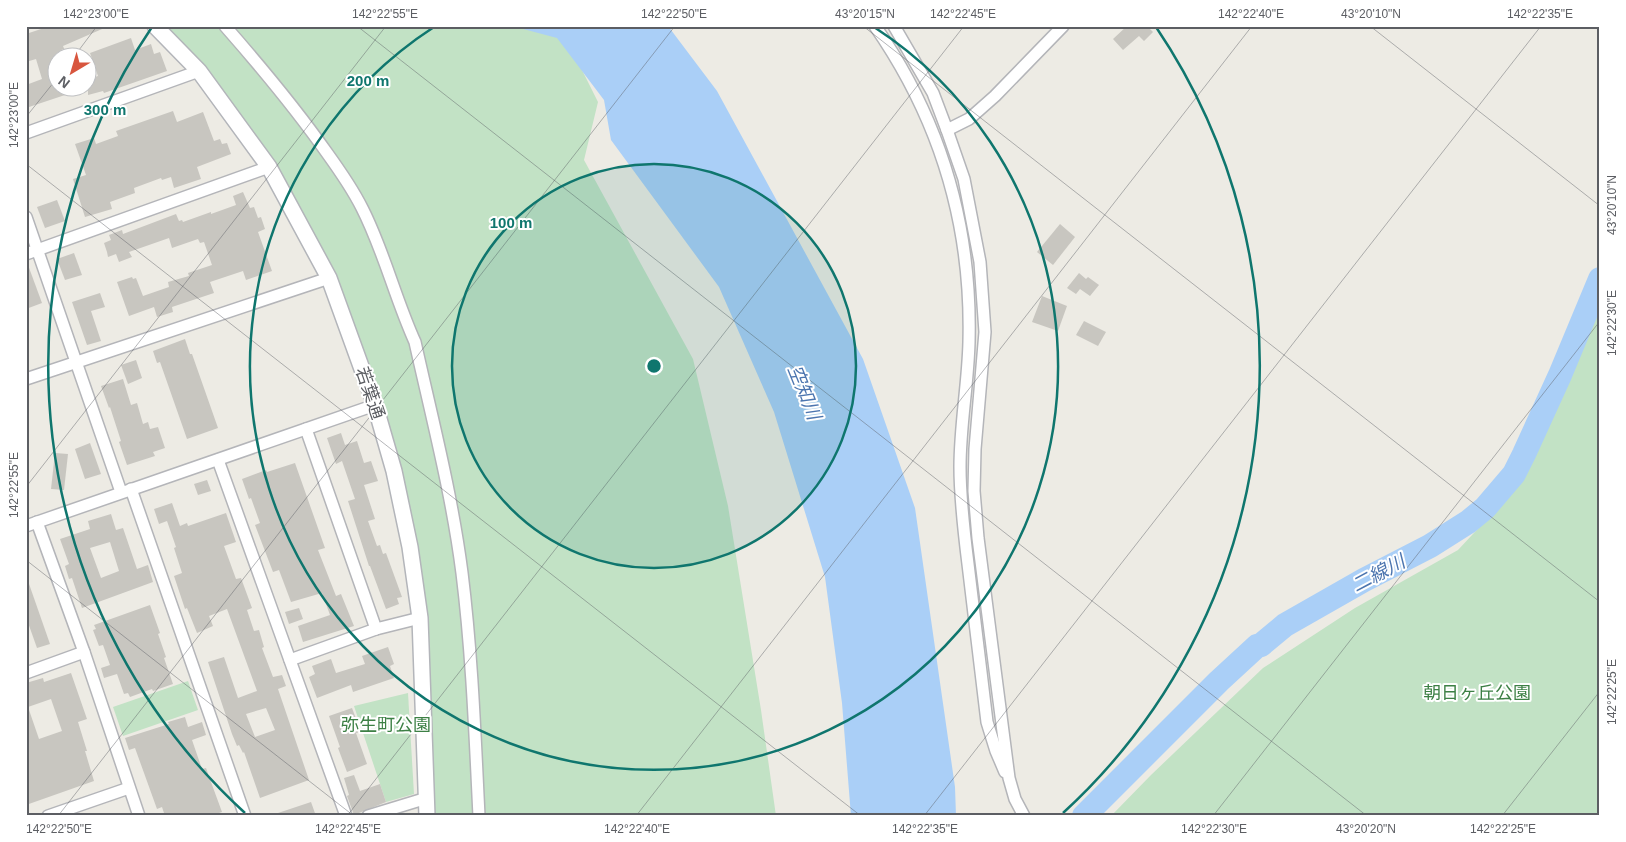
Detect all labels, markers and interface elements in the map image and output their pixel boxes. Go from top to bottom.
text: 142°23'00"E [63,7,129,21]
text: 142°22'55"E [352,7,418,21]
text: 142°22'50"E [641,7,707,21]
text: 43°20'15"N [835,7,895,21]
text: 142°22'45"E [930,7,996,21]
text: 142°22'40"E [1218,7,1284,21]
text: 43°20'10"N [1341,7,1401,21]
text: 142°22'35"E [1507,7,1573,21]
north arrow [48,48,98,98]
text: 200 m [347,72,389,89]
text: N [55,73,73,92]
text: 142°23'00"E [7,82,21,148]
text: 300 m [84,101,126,118]
text: 43°20'10"N [1605,175,1619,235]
text: 100 m [490,214,532,231]
text: 142°22'30"E [1605,290,1619,356]
centre of rings [645,357,663,375]
water label: 空知川 [784,362,826,424]
street label: 若葉通 [352,364,388,422]
text: 142°22'55"E [7,452,21,518]
water label: 二線川 [1348,550,1410,596]
text: 142°22'25"E [1605,659,1619,725]
park label: 朝日ヶ丘公園 [1423,683,1531,703]
park label: 弥生町公園 [341,715,431,735]
text: 142°22'50"E [26,822,92,836]
text: 142°22'45"E [315,822,381,836]
text: 142°22'40"E [604,822,670,836]
text: 142°22'35"E [892,822,958,836]
text: 142°22'30"E [1181,822,1247,836]
text: 43°20'20"N [1336,822,1396,836]
text: 142°22'25"E [1470,822,1536,836]

